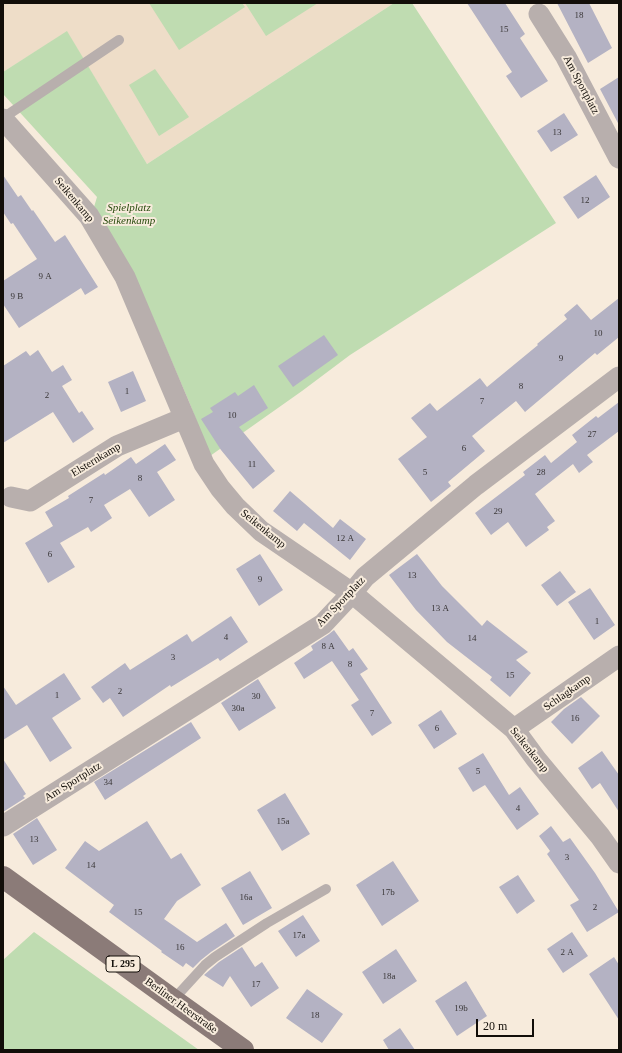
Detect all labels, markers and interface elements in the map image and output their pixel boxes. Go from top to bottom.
house number: 18 [574,11,584,21]
house number: 15 [500,25,508,35]
street label: Am Sportplatz [560,53,602,117]
house number: 13 [552,128,562,138]
street label: Seikenkamp [51,175,97,225]
house number: 12 [580,196,590,206]
park label: Spielplatz Seikenkamp [103,201,155,227]
house number: 9 A [38,272,52,282]
house number: 9 B [11,292,23,302]
house number: 10 [594,329,602,339]
house number: 9 [559,354,563,364]
house number: 8 [519,382,523,392]
house number: 1 [125,387,129,397]
house number: 2 [45,391,49,401]
house number: 7 [480,397,484,407]
house number: 10 [228,411,236,421]
house number: 27 [588,430,596,440]
street label: Elsternkamp [69,440,123,480]
house number: 6 [462,444,466,454]
house number: 11 [248,460,256,470]
house number: 5 [423,468,427,478]
house number: 28 [536,468,546,478]
house number: 8 [138,474,142,484]
house number: 7 [89,496,93,506]
street label: Seikenkamp [238,507,288,551]
house number: 29 [494,507,502,517]
house number: 12 A [336,534,354,544]
house number: 6 [48,550,52,560]
house number: 13 [408,571,416,581]
street label: Am Sportplatz [314,574,368,630]
house number: 9 [258,575,262,585]
house number: 13 A [431,604,449,614]
house number: 1 [595,617,599,627]
house number: 4 [224,633,228,643]
house number: 14 [468,634,476,644]
house number: 8 A [321,642,335,652]
house number: 3 [171,653,175,663]
house number: 8 [348,660,352,670]
house number: 15 [506,671,514,681]
street label: Schlagkamp [541,672,593,714]
house number: 2 [118,687,122,697]
house number: 1 [55,691,59,701]
house number: 30 [252,692,260,702]
house number: 30a [232,704,244,714]
house number: 7 [370,709,374,719]
house number: 16 [570,714,580,724]
house number: 6 [435,724,439,734]
street label: Seikenkamp [507,725,551,775]
street label: Am Sportplatz [42,759,104,805]
house number: 5 [476,767,480,777]
house number: 34 [104,778,112,788]
house number: 4 [516,804,520,814]
house number: 15a [277,817,289,827]
house number: 13 [30,835,38,845]
house number: 3 [565,853,569,863]
house number: 14 [86,861,96,871]
house number: 17b [381,888,395,898]
house number: 16a [240,893,252,903]
house number: 2 [593,903,597,913]
house number: 15 [134,908,142,918]
house number: 17a [293,931,305,941]
house number: 16 [176,943,184,953]
house number: 2 A [560,948,574,958]
road number: L 295 [106,956,140,972]
house number: 18a [383,972,395,982]
street label: Berliner Heerstraße [142,975,220,1037]
house number: 17 [252,980,260,990]
house number: 19b [454,1004,468,1014]
house number: 18 [310,1011,320,1021]
scale bar [478,1011,536,1037]
text: 20 m [483,1019,507,1033]

